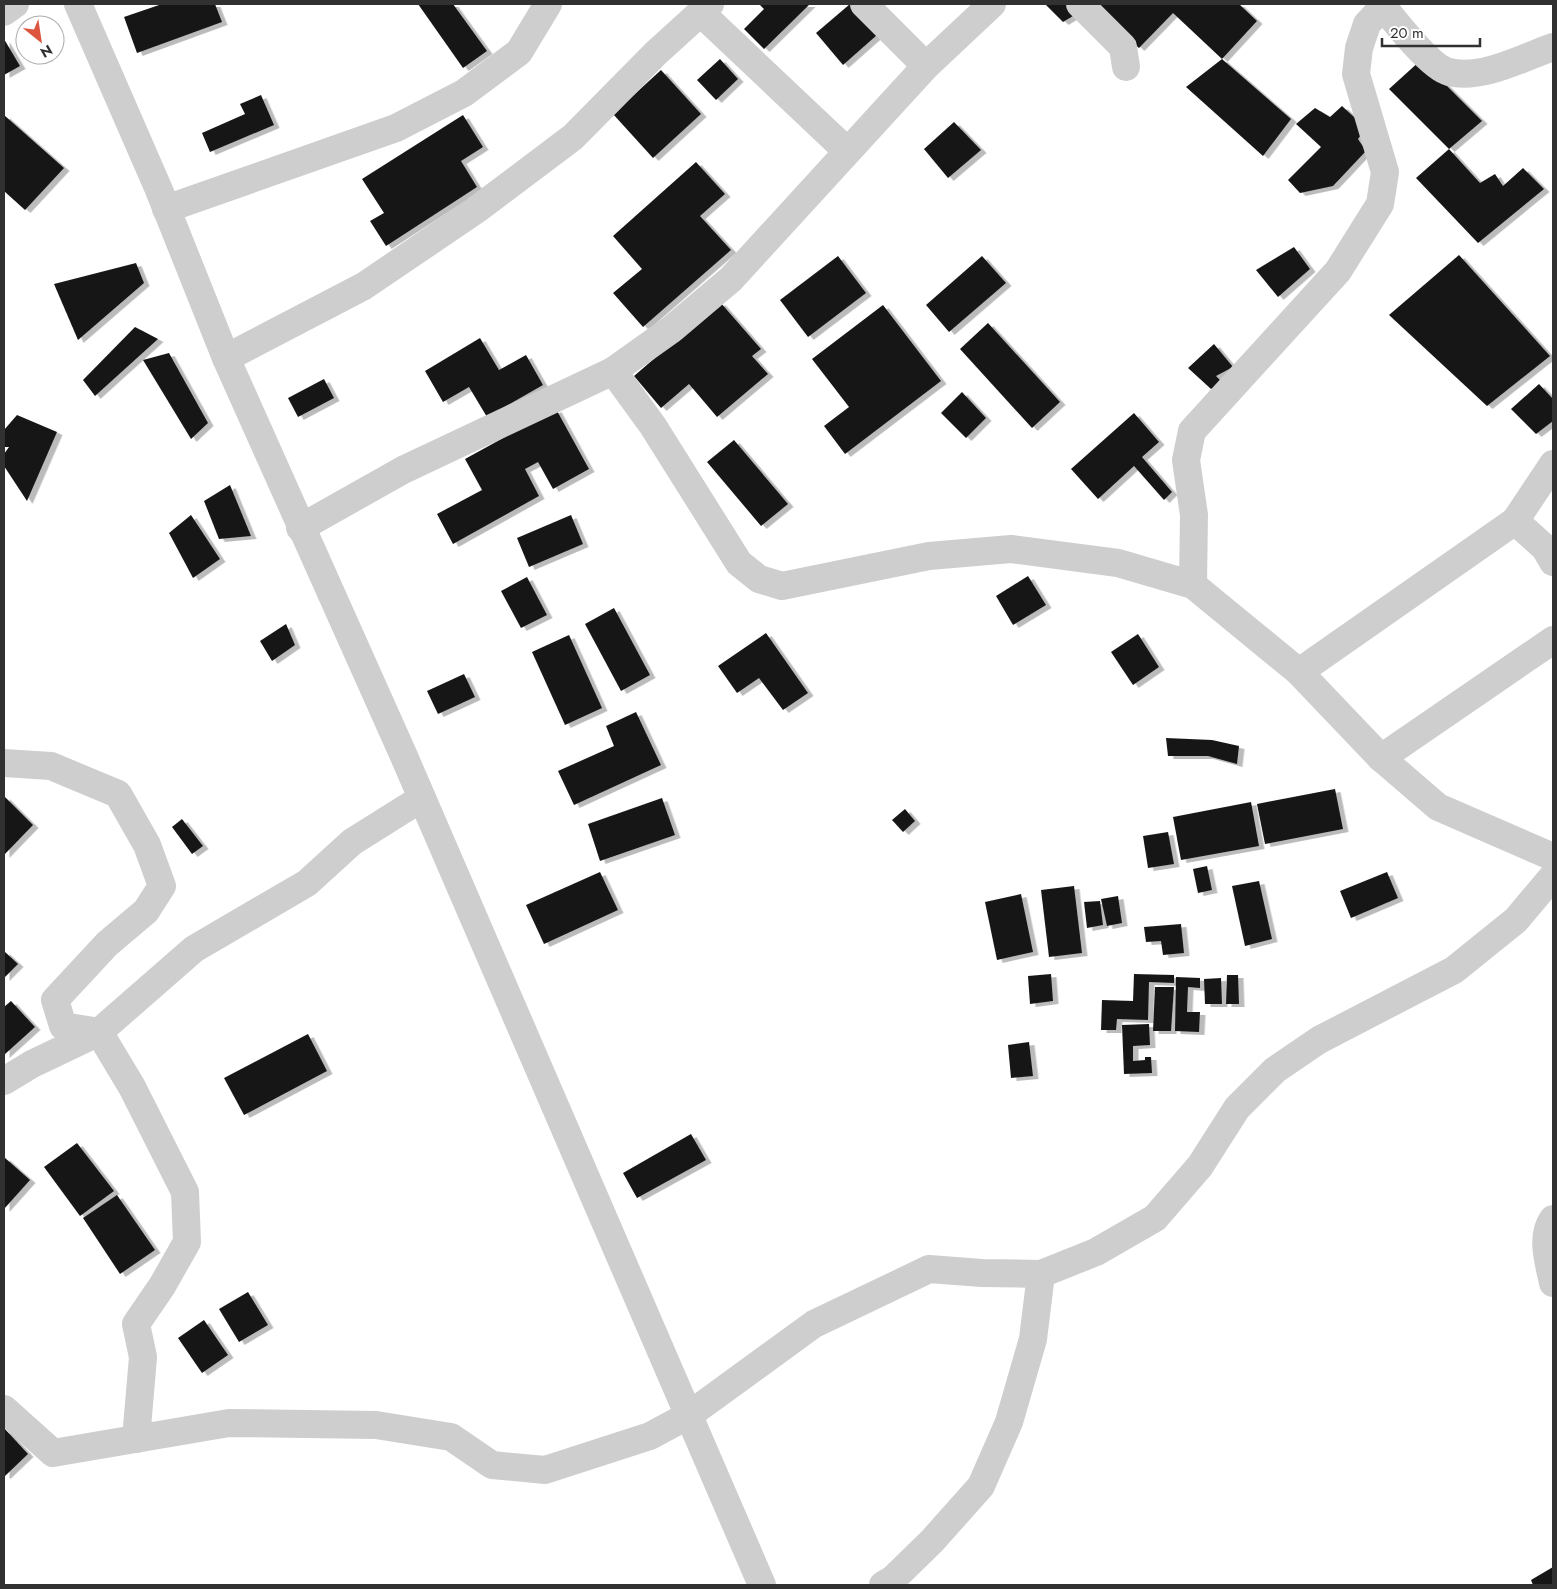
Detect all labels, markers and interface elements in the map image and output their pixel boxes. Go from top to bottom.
north arrow [15,15,65,65]
scale bar [1382,15,1480,47]
text: 20 m [1390,22,1424,44]
text: N [37,40,56,63]

